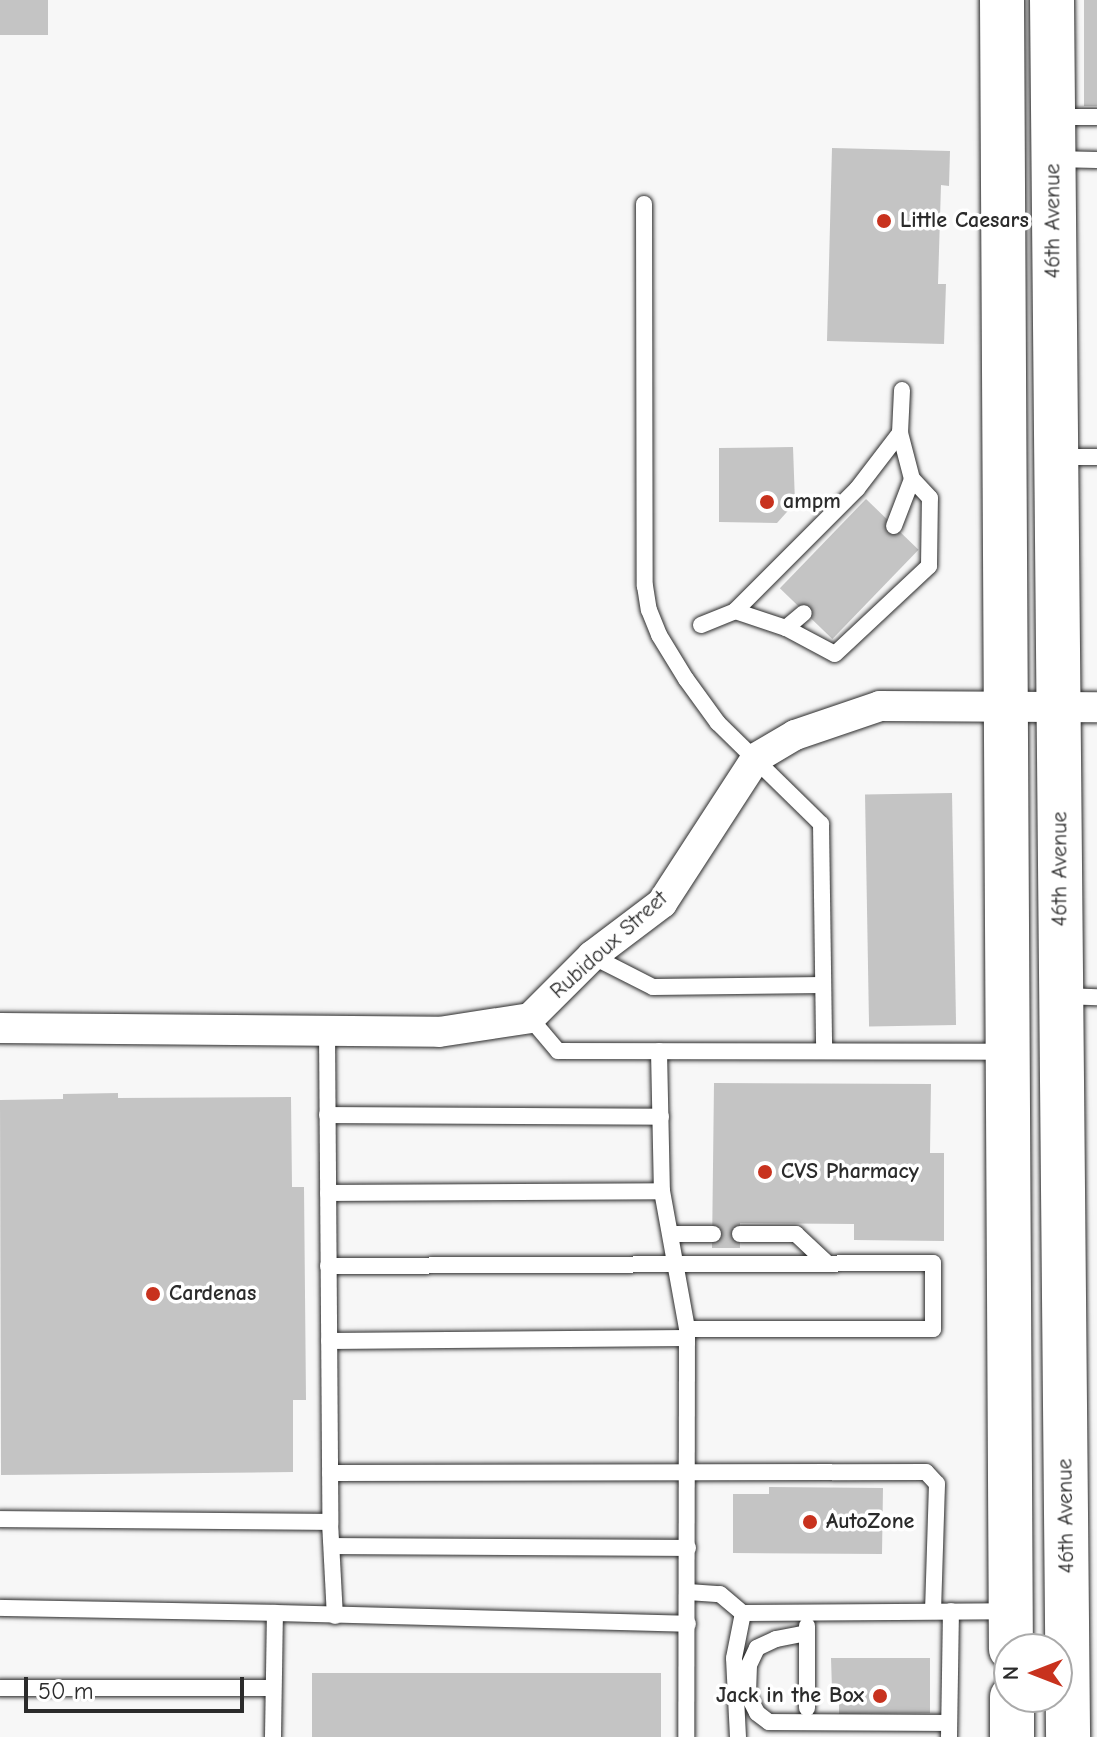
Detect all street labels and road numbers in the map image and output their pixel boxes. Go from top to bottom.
street label: 46th Avenue [1040,164,1066,278]
street label: 46th Avenue [1047,812,1073,926]
street label: Rubidoux Street [545,886,673,1004]
street label: 46th Avenue [1052,1458,1080,1574]

